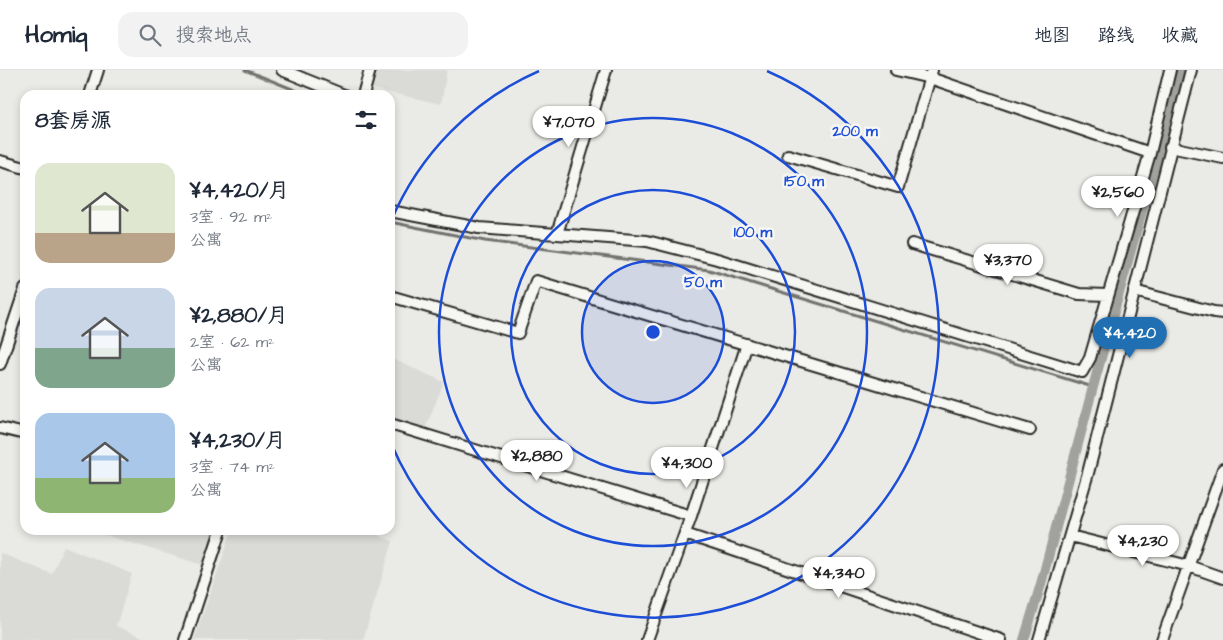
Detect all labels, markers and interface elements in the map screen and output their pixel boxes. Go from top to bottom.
search box [118,12,468,57]
text: Homiq [25,18,88,52]
icon: search [136,21,164,49]
text: 搜索地点 [176,22,252,49]
text: 地图 [1034,23,1070,48]
text: 路线 [1098,23,1134,48]
text: 收藏 [1162,23,1198,48]
text: 8套房源 [35,106,112,135]
icon: filters [352,106,380,134]
pin: ¥7,070 [528,106,610,148]
text: ¥7,070 [543,111,595,133]
text: 200 m [831,121,878,142]
text: 150 m [784,171,824,192]
text: ¥4,420/月 [190,176,289,205]
pin: ¥2,560 [1077,176,1159,218]
text: ¥2,560 [1092,181,1144,203]
icon: home [75,183,135,243]
text: 3室 · 92 m² [190,206,272,228]
text: 100 m [734,222,773,243]
text: 公寓 [190,229,222,251]
pin: ¥3,370 [967,244,1049,286]
text: ¥3,370 [984,249,1032,271]
text: 50 m [684,272,722,293]
text: ¥2,880/月 [190,301,288,330]
icon: home [75,308,135,368]
pin: ¥4,420 [1089,316,1171,359]
text: ¥4,420 [1104,322,1156,344]
centre of rings [644,323,662,341]
text: 2室 · 62 m² [190,331,274,353]
text: 公寓 [190,354,222,376]
text: ¥4,230/月 [190,426,286,455]
icon: home [75,433,135,493]
pin: ¥2,880 [496,440,578,482]
text: ¥2,880 [511,445,563,467]
pin: ¥4,300 [646,446,728,489]
text: ¥4,300 [662,452,712,474]
text: 3室 · 74 m² [190,456,275,478]
text: 公寓 [190,479,222,501]
pin: ¥4,230 [1102,524,1184,567]
text: ¥4,230 [1118,530,1168,552]
pin: ¥4,340 [798,556,880,599]
text: ¥4,340 [813,562,865,584]

